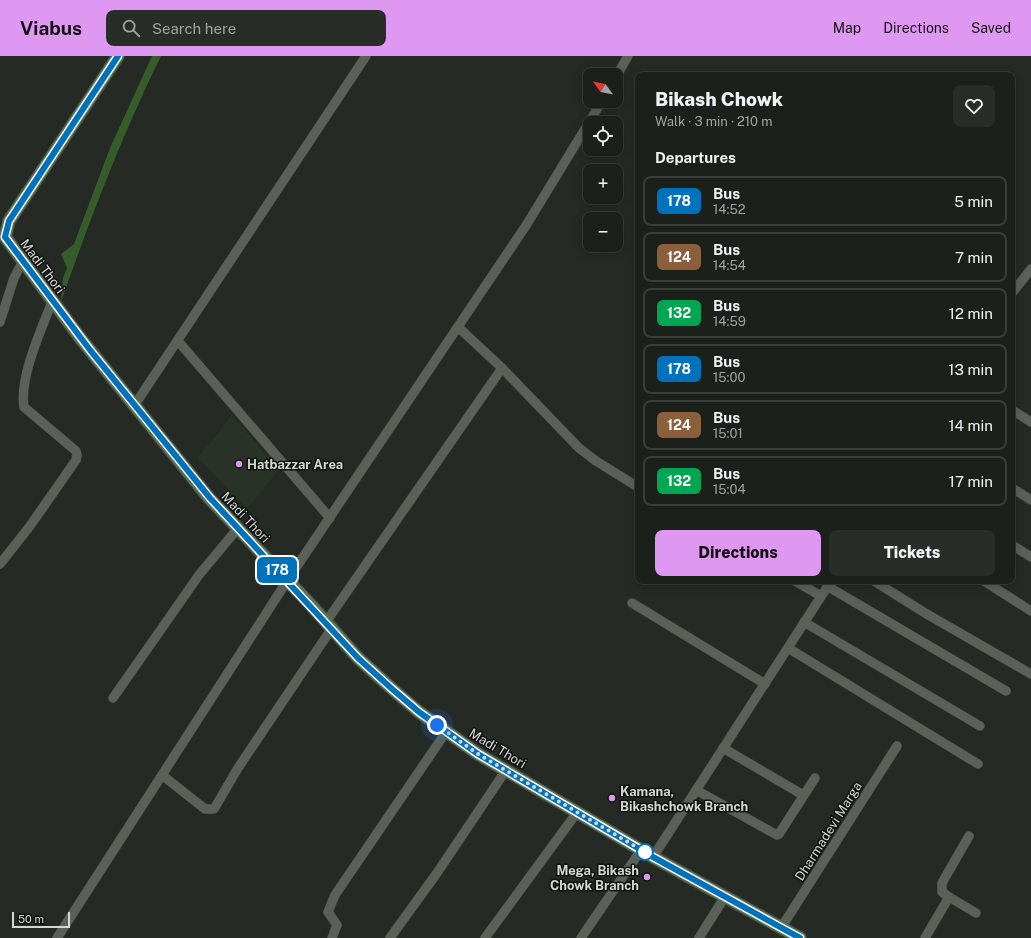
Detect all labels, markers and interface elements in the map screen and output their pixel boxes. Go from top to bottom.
search box [106,10,386,46]
text: Viabus [20,17,82,39]
icon: search [120,17,142,39]
text: Search here [152,20,236,37]
text: Map [833,20,861,36]
text: Directions [883,20,949,36]
text: Saved [971,20,1011,36]
north arrow [583,68,623,108]
map controls [583,68,623,252]
button: heart [953,85,995,127]
text: Bikash Chowk [655,88,783,110]
text: Walk · 3 min · 210 m [655,114,772,129]
button: locate [583,116,623,156]
text: Departures [655,149,736,166]
button: + [583,164,623,204]
text: Bus [713,185,740,202]
text: 178 [667,193,691,209]
text: 5 min [954,193,993,210]
text: 14:52 [713,202,745,217]
button: − [583,212,623,252]
street label: Madi Thori [17,236,68,296]
text: Bus [713,241,740,258]
text: 124 [667,249,691,265]
text: 7 min [955,249,993,266]
text: 14:54 [713,258,746,273]
text: Bus [713,297,740,314]
text: 132 [667,305,691,321]
text: 12 min [949,305,993,322]
text: 14:59 [713,314,746,329]
text: Bus [713,353,740,370]
text: 178 [667,361,691,377]
text: 13 min [948,361,993,378]
text: 15:00 [713,370,745,385]
text: Bus [713,409,740,426]
text: 124 [667,417,691,433]
text: 14 min [948,417,993,434]
text: 15:01 [713,426,743,441]
place label: Hatbazzar Area [247,457,343,472]
marker: Hatbazzar Area [234,459,244,469]
text: Bus [713,465,740,482]
text: 132 [667,473,691,489]
text: 17 min [949,473,993,490]
text: 15:04 [713,482,746,497]
street label: Madi Thori [218,489,273,546]
button: Directions [655,530,821,576]
button: Tickets [829,530,995,576]
line badge: 178 [254,557,300,583]
text: 178 [265,562,289,578]
your location [427,715,447,735]
street label: Madi Thori [467,726,529,771]
street label: Dharmadevi Marga [792,779,865,883]
place label: Kamana, Bikashchowk Branch [620,784,748,814]
marker: Kamana, Bikashchowk Branch [607,793,617,803]
unlabelled marker [636,843,654,861]
place label: Mega, Bikash Chowk Branch [550,863,639,893]
marker: Mega, Bikash Chowk Branch [642,872,652,882]
scale bar [12,910,70,929]
text: 50 m [18,913,44,925]

